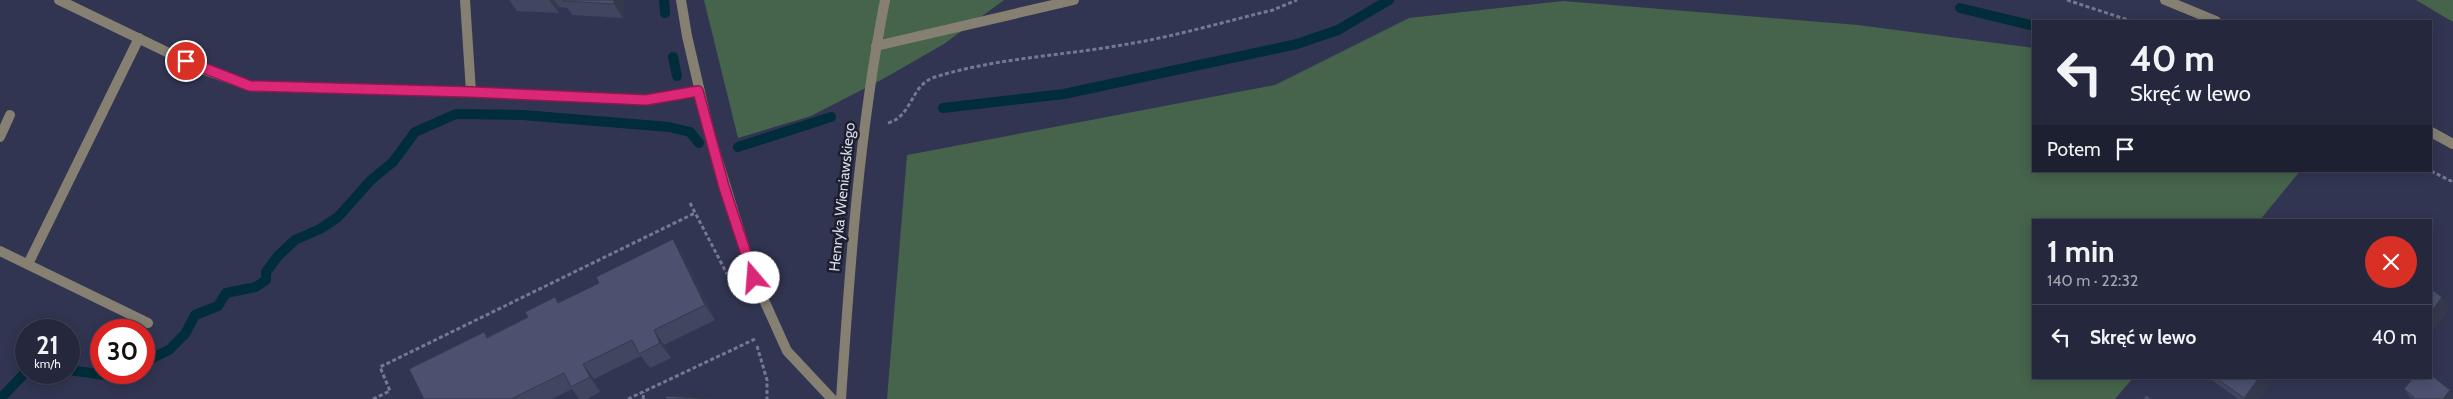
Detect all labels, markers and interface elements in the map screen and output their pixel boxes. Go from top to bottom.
text: 40 m [2130,37,2215,80]
pin [165,40,207,82]
icon: left [2047,40,2112,105]
icon: arrive [172,47,200,75]
text: Skręć w lewo [2130,80,2251,107]
street label: Henryka Wieniawskiego [825,122,859,272]
icon: arrive [2111,135,2139,163]
text: Potem [2047,138,2101,161]
text: 1 min [2047,233,2115,270]
button: close [2365,236,2417,288]
position arrow [727,251,779,303]
text: 140 m · 22:32 [2047,271,2138,290]
speed limit sign: 30 [90,319,155,384]
icon: left [2047,323,2075,351]
text: Skręć w lewo [2090,326,2196,349]
text: 40 m [2372,326,2417,349]
text: 21 [36,330,59,360]
text: km/h [34,356,61,371]

